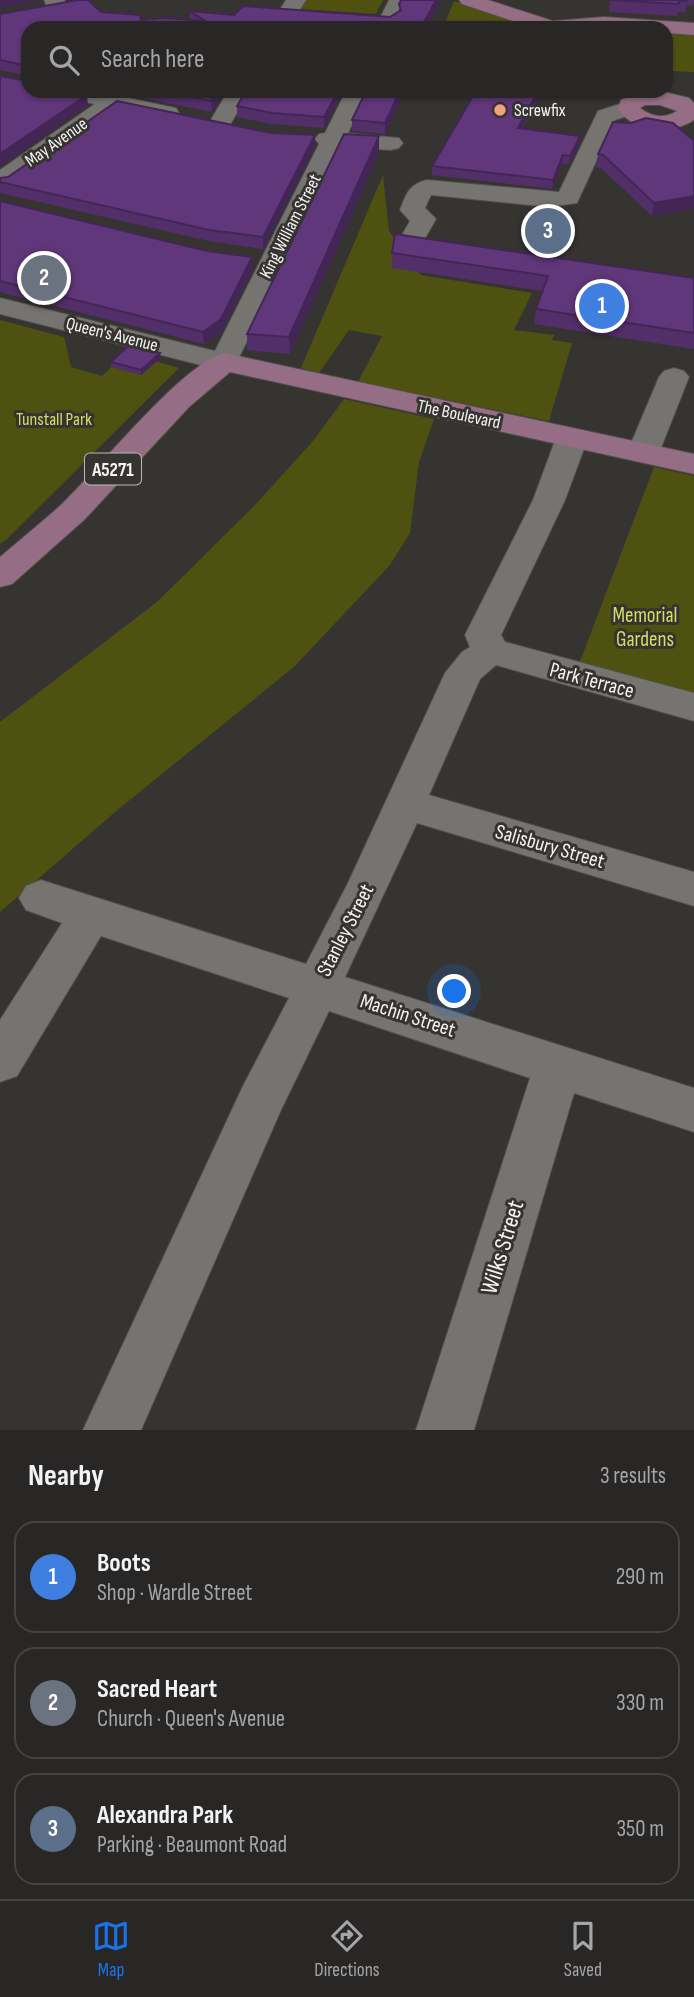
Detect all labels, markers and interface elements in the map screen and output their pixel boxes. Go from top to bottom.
search box [21,21,673,98]
icon: search [45,41,83,79]
text: Search here [101,44,204,75]
place label: Screwfix [514,100,566,121]
marker: Screwfix [492,102,508,118]
street label: May Avenue [21,113,92,171]
street label: King William Street [255,170,326,282]
pin: 3 [525,205,571,257]
pin: 2 [21,252,67,304]
pin: 1 [579,280,625,332]
street label: Queen's Avenue [64,313,160,356]
street label: The Boulevard [415,395,502,434]
park label: Tunstall Park [16,409,92,430]
road number: A5271 [85,454,141,484]
park label: Memorial Gardens [612,603,678,652]
street label: Park Terrace [547,657,637,704]
street label: Salisbury Street [492,819,607,874]
street label: Stanley Street [312,880,379,981]
your location [437,974,471,1008]
street label: Machin Street [357,988,459,1043]
street label: Wilks Street [475,1197,530,1298]
text: Nearby [28,1458,104,1494]
text: 3 results [600,1462,666,1490]
text: Boots [97,1548,151,1579]
text: 1 [48,1563,58,1591]
text: 290 m [616,1563,664,1591]
text: Shop · Wardle Street [97,1579,252,1607]
text: Sacred Heart [97,1674,217,1705]
text: 2 [48,1689,58,1717]
text: 330 m [616,1689,664,1717]
text: Church · Queen's Avenue [97,1705,285,1733]
text: Alexandra Park [97,1800,233,1831]
text: 3 [48,1815,58,1843]
text: 350 m [616,1815,664,1843]
text: Parking · Beaumont Road [97,1831,287,1859]
tab: Map [92,1917,130,1982]
tab: Directions [314,1917,380,1982]
tab: Saved [564,1917,602,1982]

